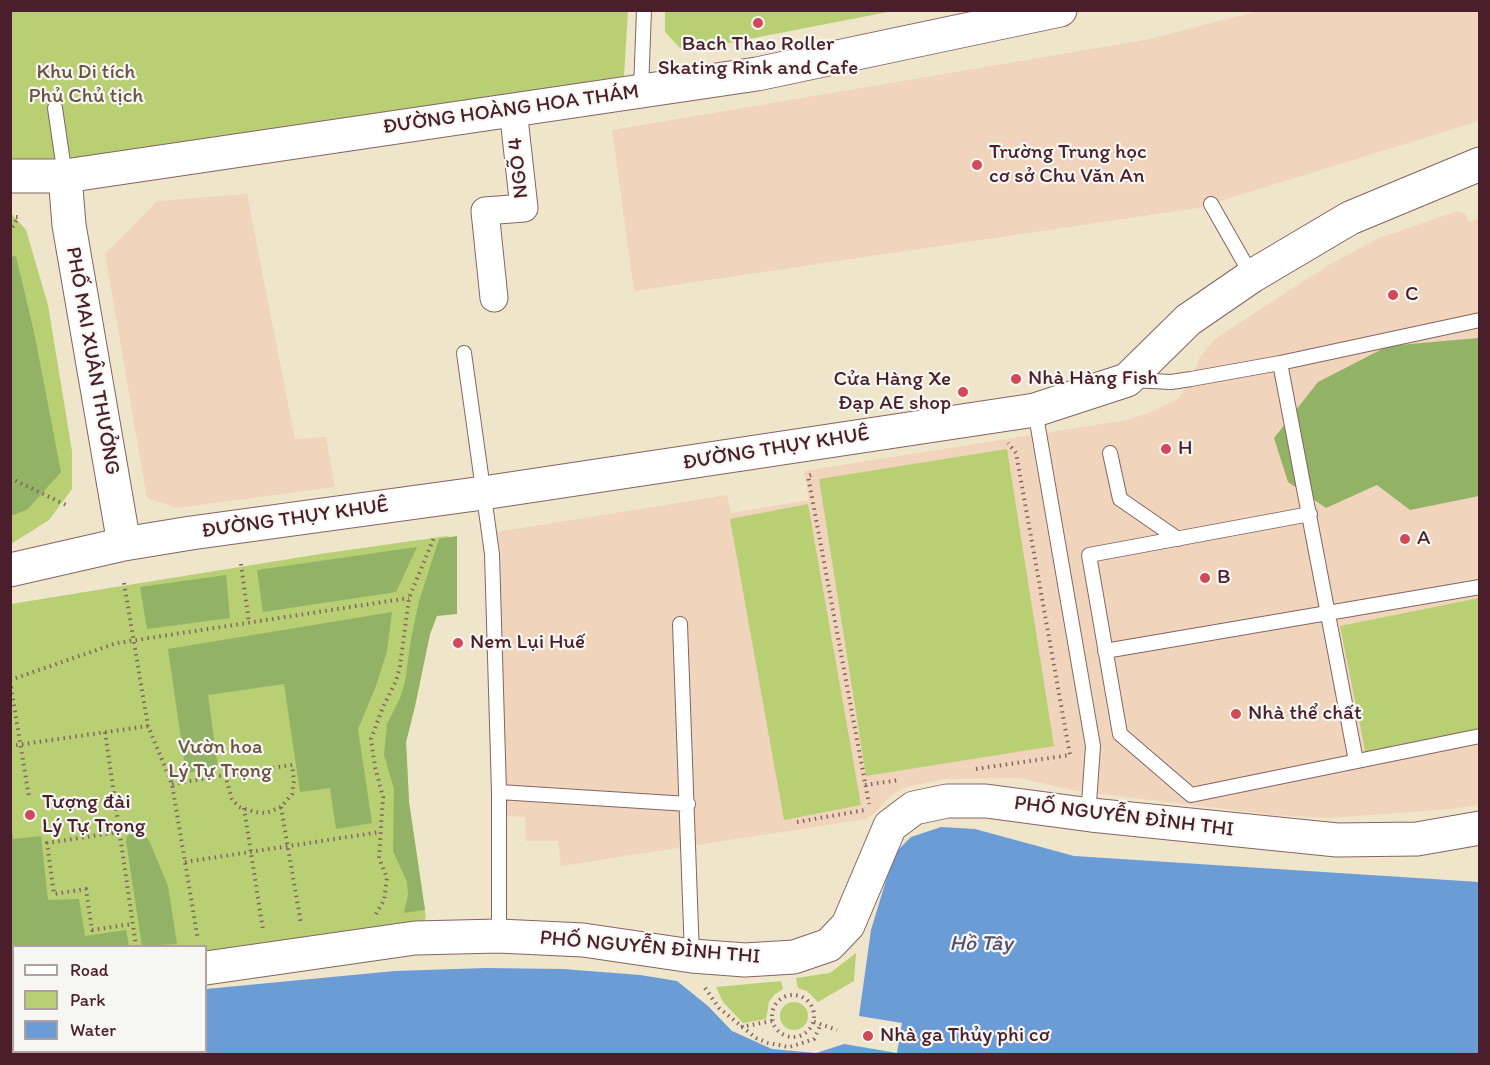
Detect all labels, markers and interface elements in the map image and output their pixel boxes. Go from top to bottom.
marker: Bach Thao Roller Skating Rink and Cafe [751,16,765,30]
place label: Bach Thao Roller Skating Rink and Cafe [658,32,858,82]
park label: Khu Di tích Phủ Chủ tịch [29,60,143,110]
street label: ĐƯỜNG HOÀNG HOA THÁM [381,80,641,140]
street label: NGÕ 4 [503,136,535,200]
place label: Trường Trung học cơ sở Chu Văn An [989,140,1147,190]
marker: Trường Trung học cơ sở Chu Văn An [970,158,984,172]
street label: PHỐ MAI XUÂN THƯỞNG [60,245,124,477]
place label: C [1405,282,1419,308]
marker: C [1386,288,1400,302]
place label: Nhà Hàng Fish [1028,366,1158,392]
place label: Cửa Hàng Xe Đạp AE shop [834,367,951,417]
marker: Nhà Hàng Fish [1009,372,1023,386]
marker: Cửa Hàng Xe Đạp AE shop [956,385,970,399]
street label: ĐƯỜNG THỤY KHUÊ [681,422,871,476]
place label: H [1178,436,1193,462]
marker: H [1159,442,1173,456]
street label: ĐƯỜNG THỤY KHUÊ [200,493,390,545]
place label: A [1417,526,1430,552]
marker: A [1398,532,1412,546]
place label: B [1217,565,1231,591]
marker: B [1198,571,1212,585]
place label: Nem Lụi Huế [470,630,585,656]
marker: Nem Lụi Huế [451,636,465,650]
place label: Nhà thể chất [1248,701,1362,727]
marker: Nhà thể chất [1229,707,1243,721]
park label: Vườn hoa Lý Tự Trọng [168,735,272,785]
place label: Tượng đài Lý Tự Trọng [42,790,145,840]
street label: PHỐ NGUYỄN ĐÌNH THI [1013,791,1235,843]
marker: Tượng đài Lý Tự Trọng [23,808,37,822]
street label: PHỐ NGUYỄN ĐÌNH THI [539,926,761,970]
water label: Hồ Tây [949,931,1013,957]
legend [12,945,207,1053]
text: Road [70,959,109,981]
text: Park [70,989,105,1011]
text: Water [70,1019,116,1041]
place label: Nhà ga Thủy phi cơ [880,1023,1049,1049]
marker: Nhà ga Thủy phi cơ [861,1029,875,1043]

